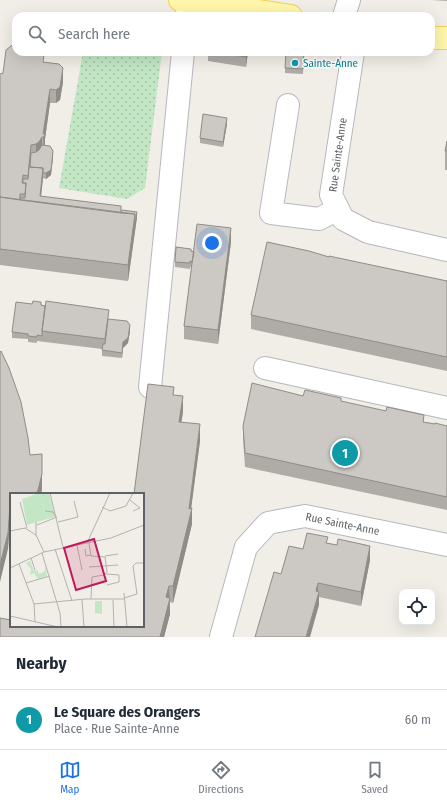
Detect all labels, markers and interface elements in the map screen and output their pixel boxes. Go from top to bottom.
search box [12,12,435,56]
icon: search [26,23,48,45]
text: Search here [58,25,130,43]
place label: Sainte-Anne [303,57,358,70]
marker: Sainte-Anne [290,58,300,68]
street label: Rue Sainte-Anne [326,117,350,193]
your location [202,233,222,253]
pin: 1 [332,438,358,468]
inset map [10,493,144,627]
street label: Rue Sainte-Anne [305,510,381,538]
map controls [399,589,435,625]
button: locate [399,589,435,625]
text: Nearby [16,653,67,674]
text: Le Square des Orangers [54,703,200,721]
text: 1 [26,712,32,727]
text: 60 m [405,712,431,727]
text: Place · Rue Sainte-Anne [54,721,179,736]
tab: Map [59,759,81,796]
tab: Directions [198,759,244,796]
tab: Saved [361,759,388,796]

